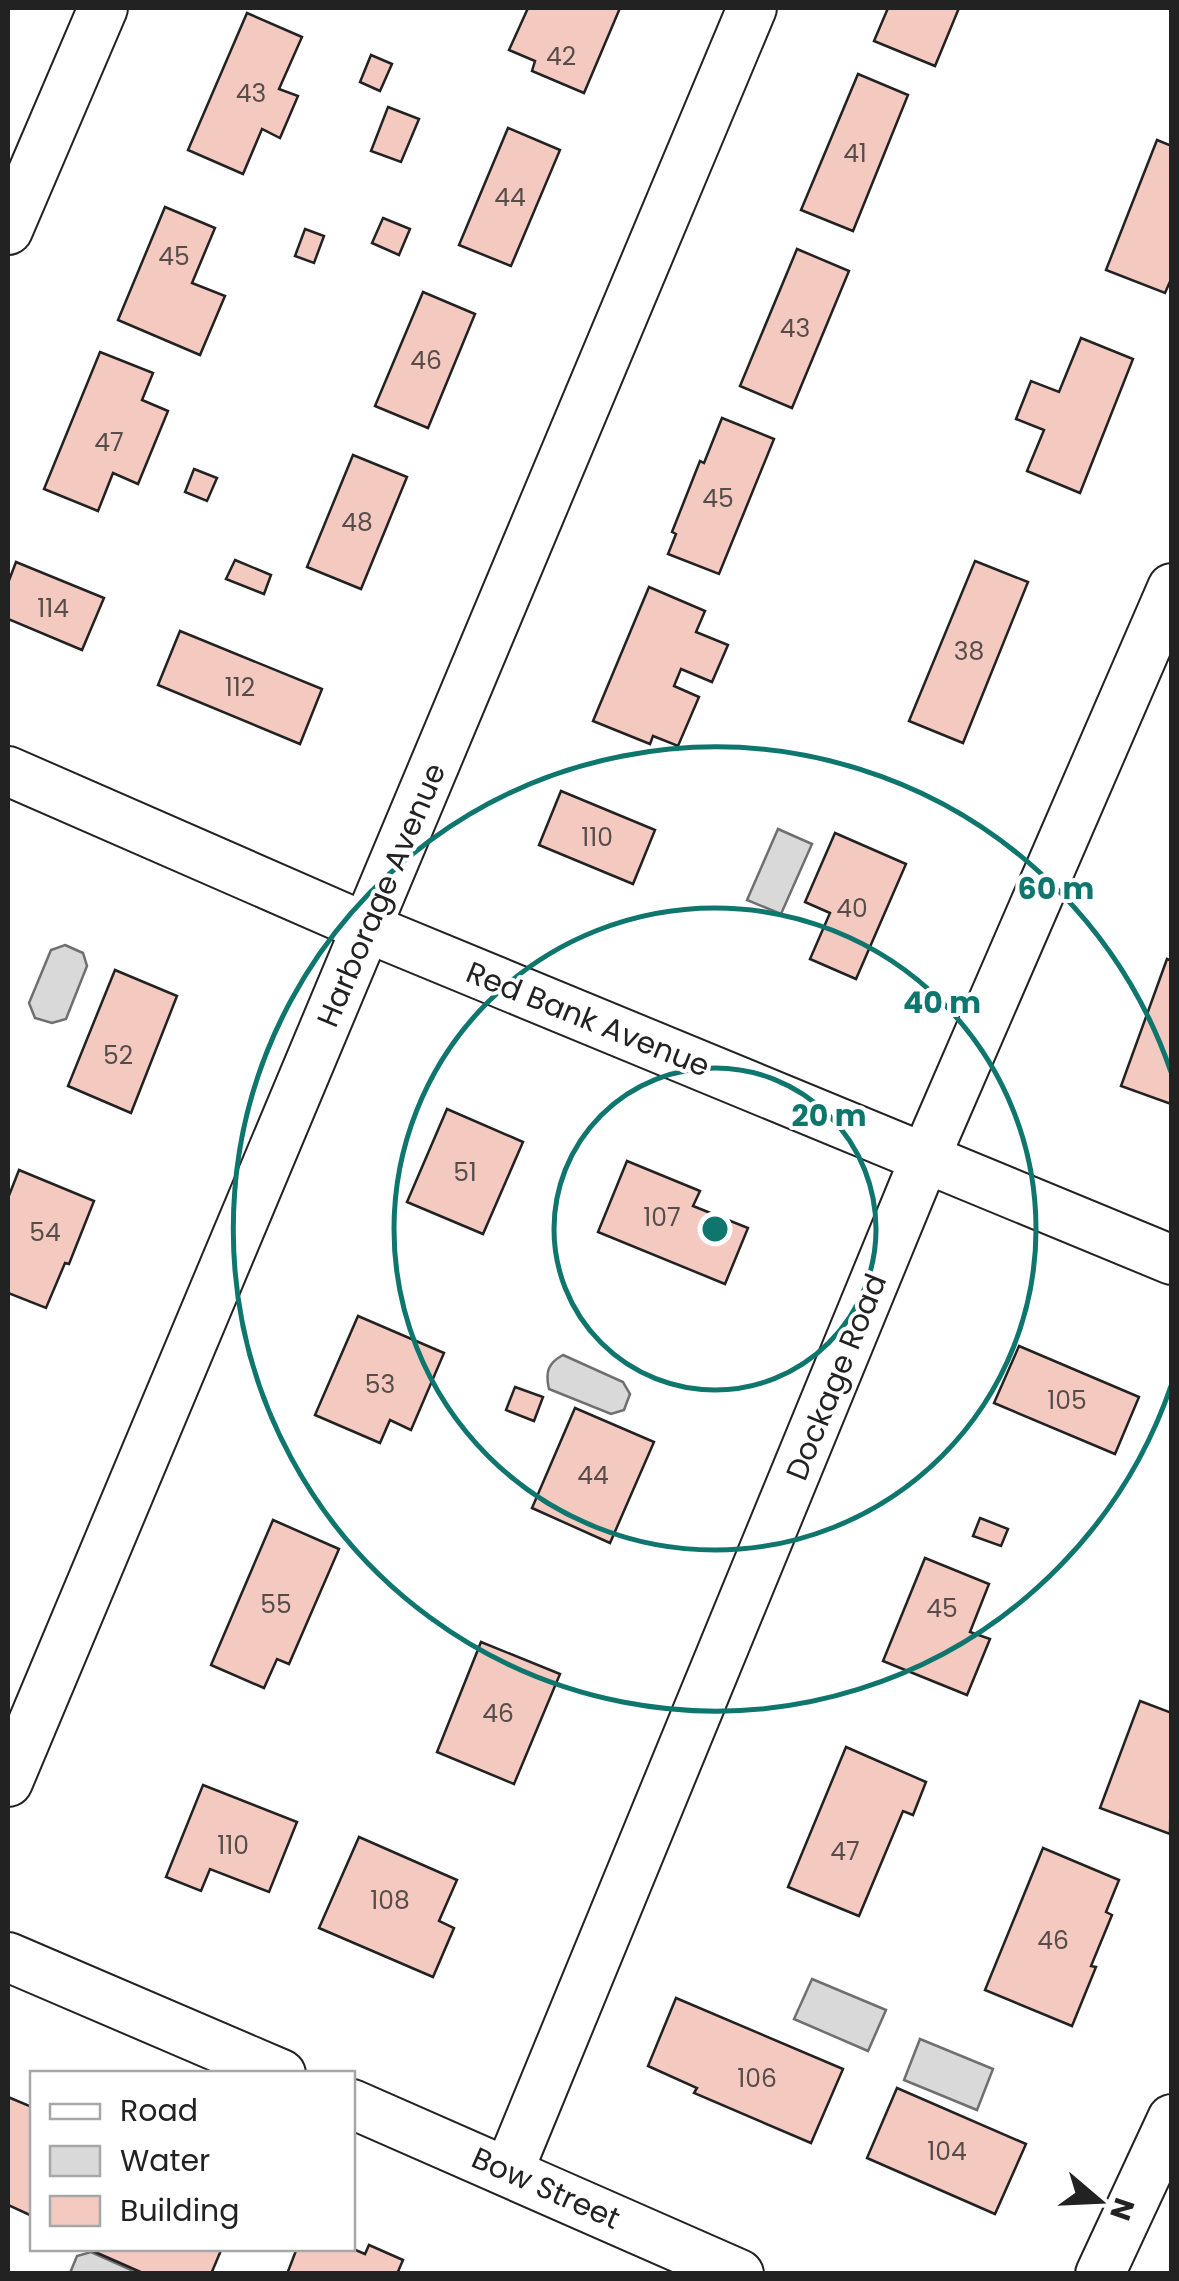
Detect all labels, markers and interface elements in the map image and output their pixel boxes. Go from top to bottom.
house number: 42 [546,39,576,74]
house number: 43 [236,76,266,111]
house number: 41 [843,136,867,171]
house number: 44 [494,180,526,215]
house number: 45 [158,239,190,274]
house number: 43 [780,311,810,346]
house number: 46 [410,343,442,378]
house number: 47 [94,425,124,460]
house number: 45 [702,481,734,516]
house number: 48 [341,505,373,540]
house number: 114 [37,591,69,626]
house number: 38 [954,634,984,669]
house number: 112 [225,670,255,705]
street label: Harborage Avenue [306,756,456,1034]
house number: 110 [581,820,613,855]
text: 60 m [1018,867,1094,910]
house number: 40 [836,891,868,926]
street label: Red Bank Avenue [460,951,716,1087]
text: 40 m [903,981,981,1024]
house number: 52 [103,1038,133,1073]
text: 20 m [792,1094,866,1137]
house number: 51 [453,1155,477,1190]
house number: 107 [643,1200,681,1235]
centre of rings [697,1211,733,1247]
house number: 54 [29,1215,61,1250]
street label: Dockage Road [775,1267,897,1487]
house number: 53 [365,1367,395,1402]
house number: 105 [1047,1383,1087,1418]
house number: 44 [577,1458,609,1493]
house number: 55 [260,1587,292,1622]
house number: 45 [926,1591,958,1626]
house number: 46 [482,1696,514,1731]
house number: 110 [217,1828,249,1863]
house number: 47 [830,1834,860,1869]
house number: 108 [370,1883,410,1918]
house number: 46 [1037,1923,1069,1958]
house number: 106 [737,2061,777,2096]
legend [30,2071,355,2251]
text: Road [120,2089,198,2132]
house number: 104 [927,2134,967,2169]
street label: Bow Street [465,2136,627,2240]
text: Water [120,2139,210,2182]
north arrow [1049,2151,1149,2251]
text: Building [120,2189,240,2232]
text: N [1100,2193,1144,2225]

